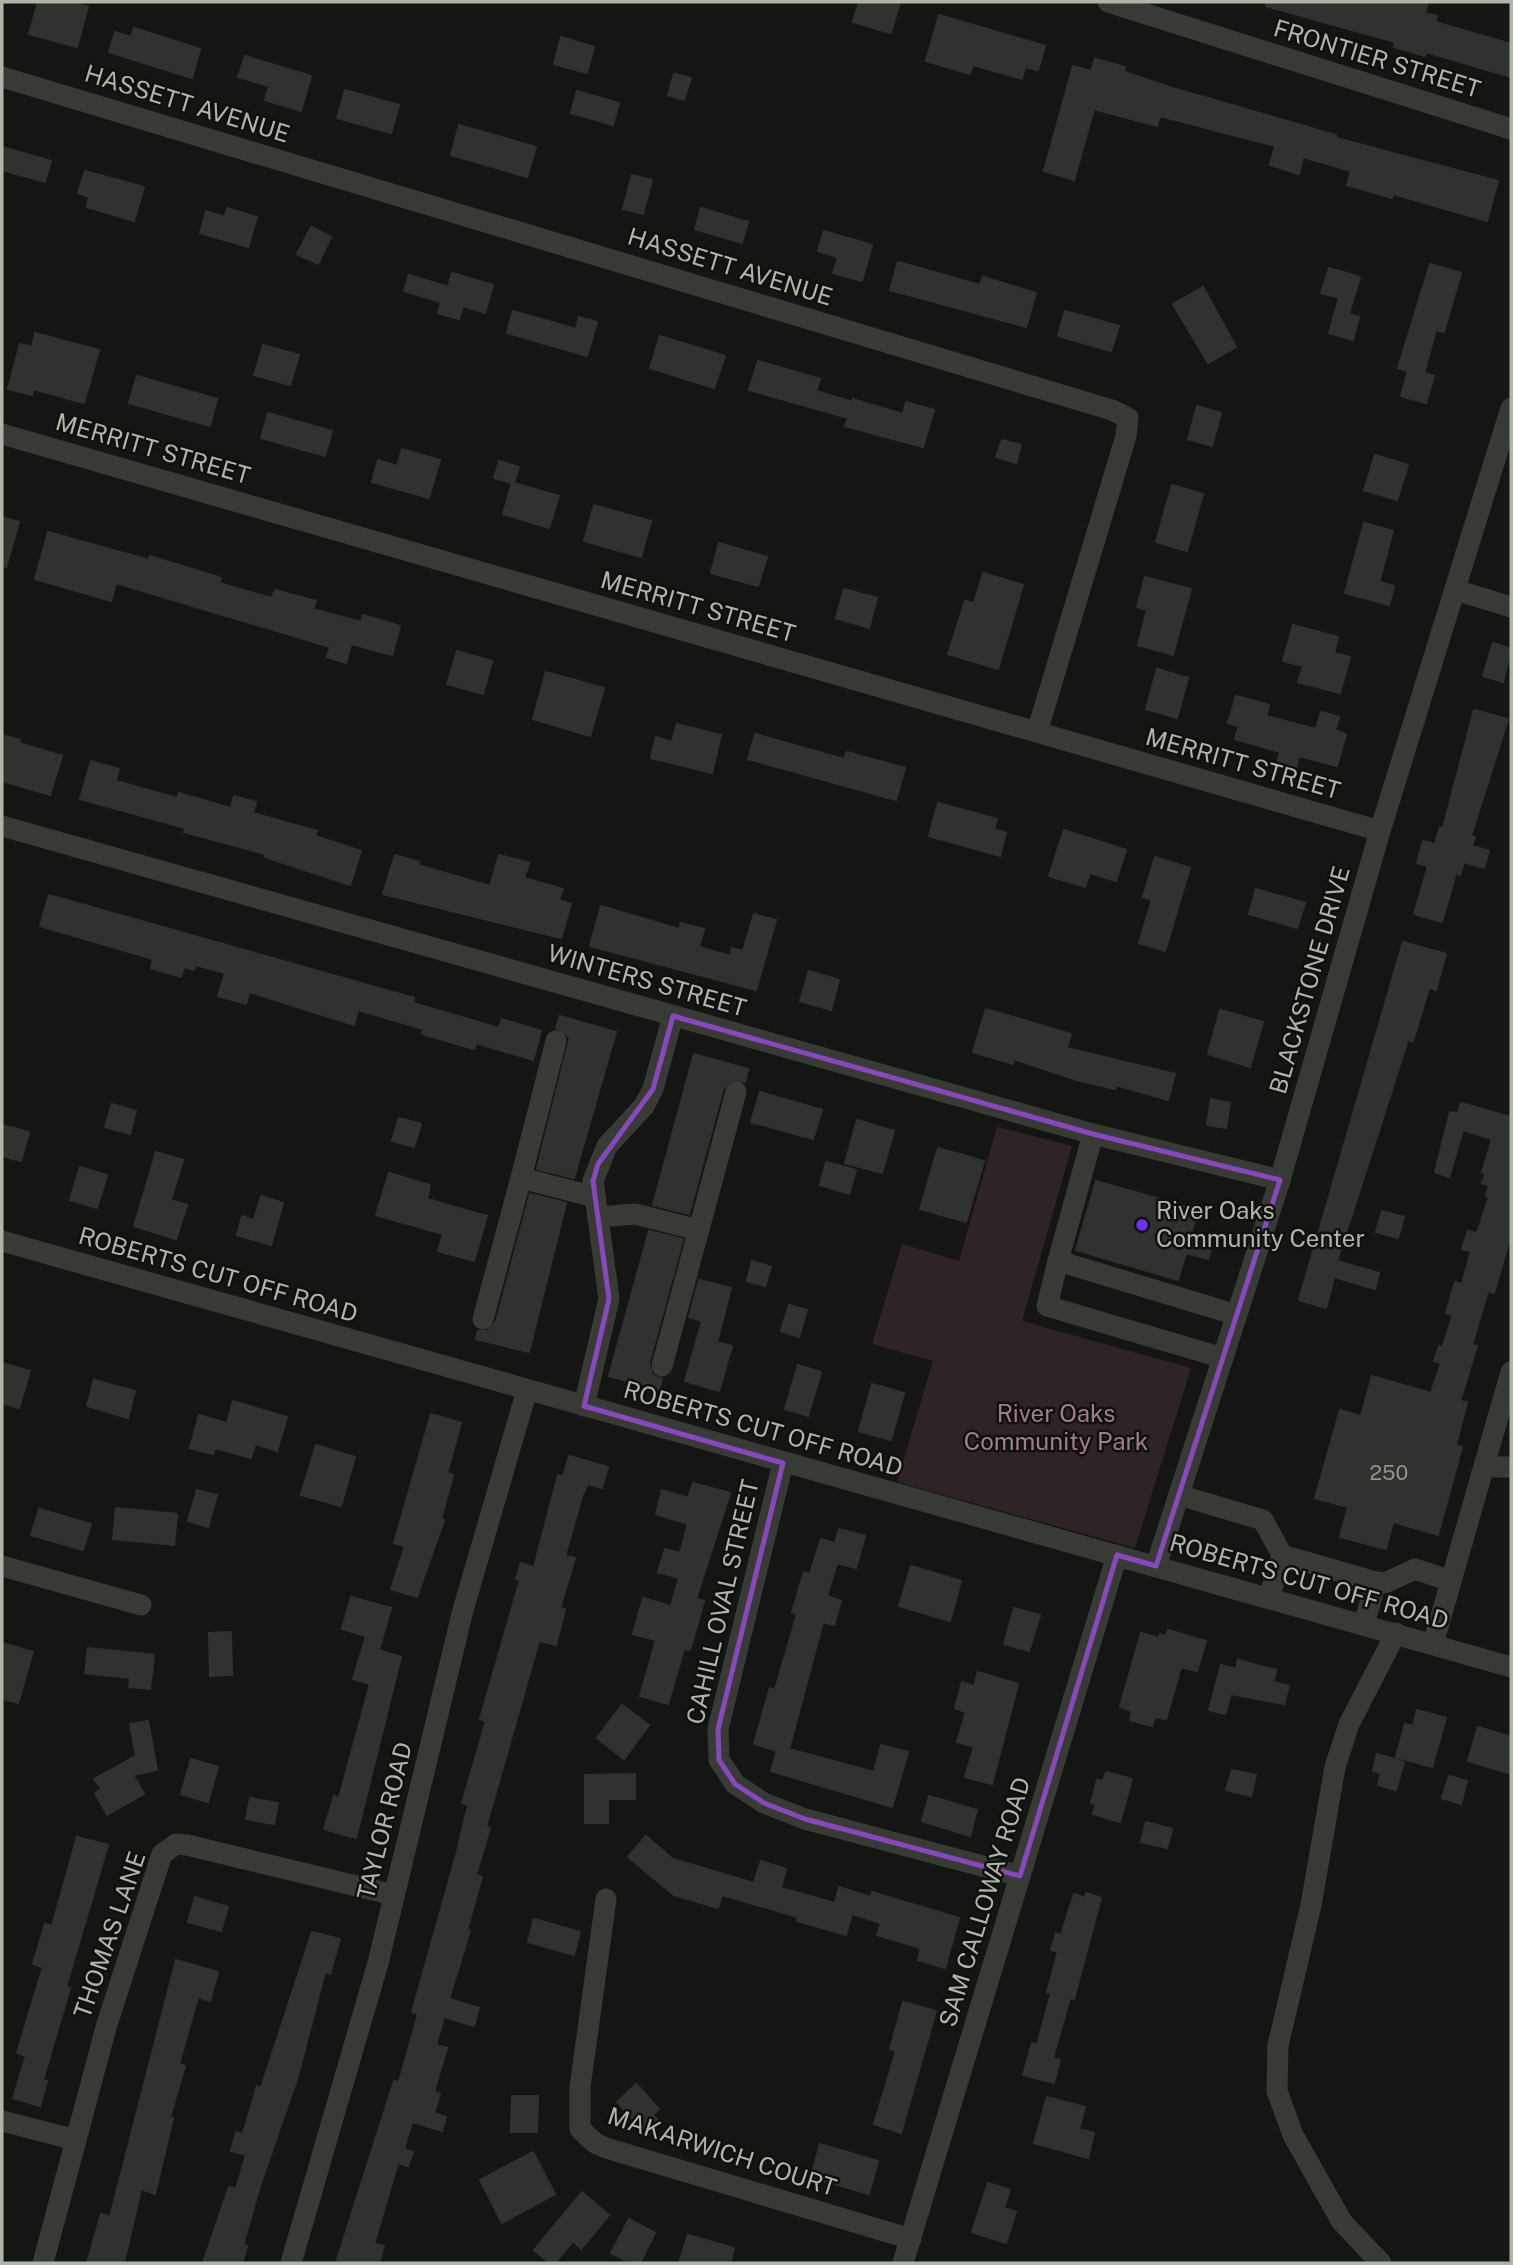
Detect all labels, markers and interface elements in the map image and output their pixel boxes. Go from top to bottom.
street label: FRONTIER STREET [1270,13,1484,103]
street label: HASSETT AVENUE [81,59,293,148]
street label: HASSETT AVENUE [624,222,836,311]
street label: MERRITT STREET [53,407,254,489]
street label: MERRITT STREET [598,565,799,647]
street label: MERRITT STREET [1143,722,1344,804]
street label: BLACKSTONE DRIVE [1263,863,1355,1097]
street label: WINTERS STREET [545,938,750,1022]
place label: River Oaks Community Center [1156,1196,1365,1252]
marker: River Oaks Community Center [1134,1217,1150,1233]
street label: ROBERTS CUT OFF ROAD [76,1221,361,1327]
street label: ROBERTS CUT OFF ROAD [621,1375,906,1481]
park label: River Oaks Community Park [964,1399,1148,1455]
house number: 250 [1370,1460,1408,1485]
street label: CAHILL OVAL STREET [680,1477,764,1727]
street label: ROBERTS CUT OFF ROAD [1167,1528,1452,1634]
street label: TAYLOR ROAD [351,1739,417,1902]
street label: SAM CALLOWAY ROAD [933,1774,1035,2030]
street label: THOMAS LANE [67,1848,151,2022]
street label: MAKARWICH COURT [604,2101,840,2201]

